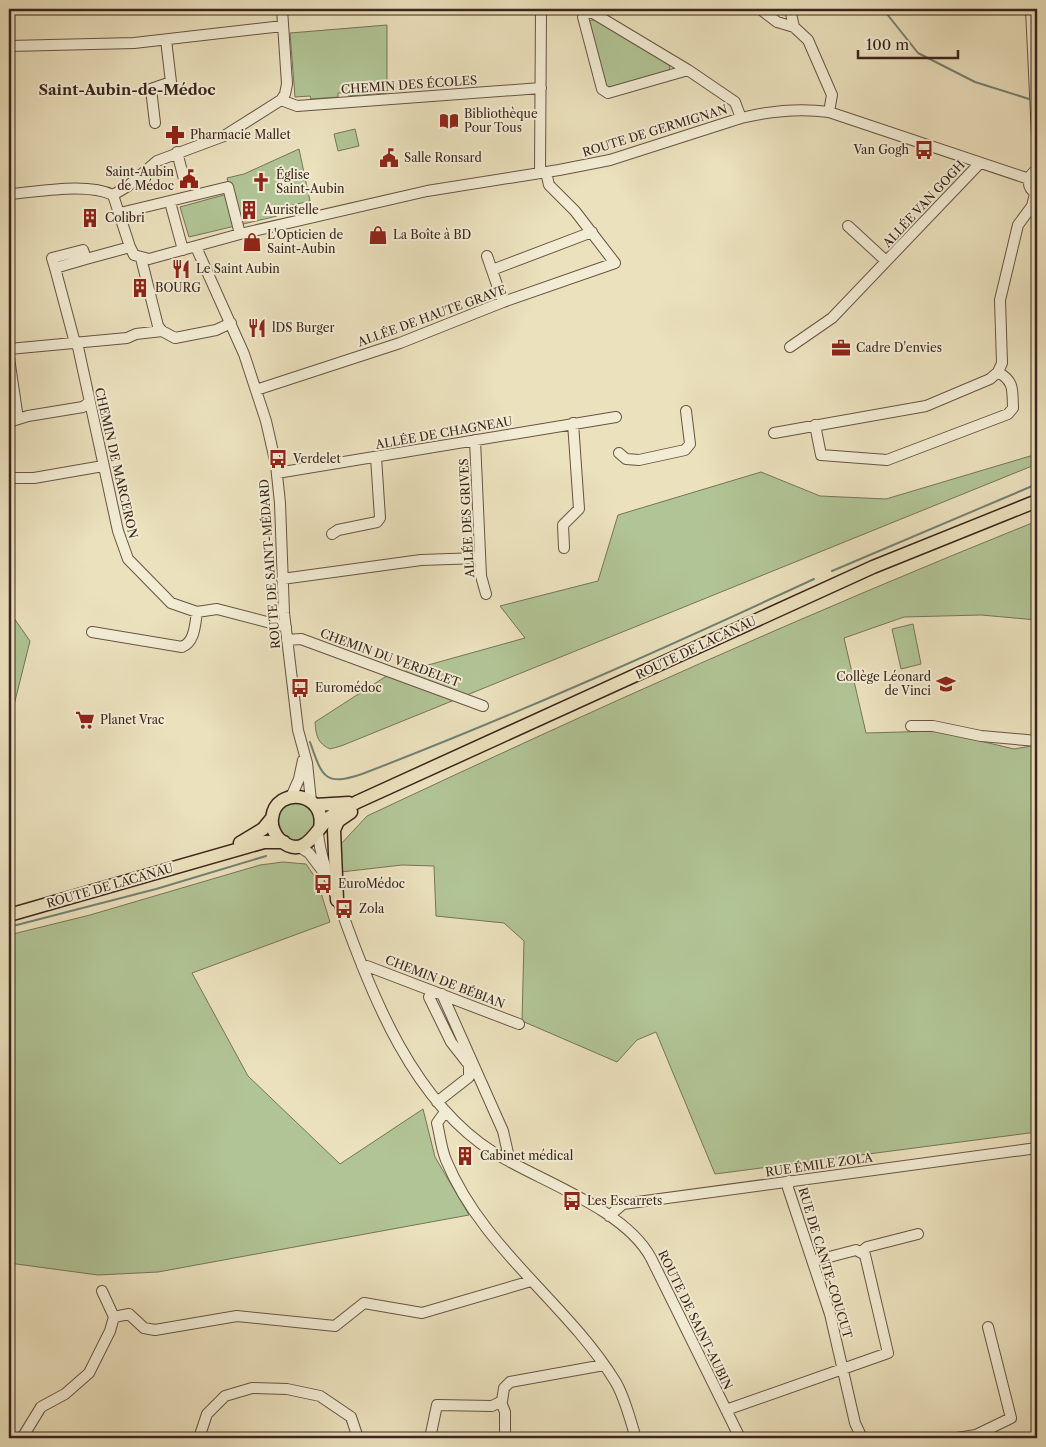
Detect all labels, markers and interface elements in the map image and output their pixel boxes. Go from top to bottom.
scale bar [858,28,958,60]
text: 100 m [866,35,909,54]
street label: CHEMIN DES ÉCOLES [340,71,478,97]
district label: Saint-Aubin-de-Médoc [38,80,216,99]
street label: ROUTE DE GERMIGNAN [581,101,729,160]
place label: Bibliothèque Pour Tous [464,106,538,135]
library icon: Bibliothèque Pour Tous [438,110,460,132]
pharmacy icon: Pharmacie Mallet [164,124,186,146]
place label: Pharmacie Mallet [190,127,291,142]
bus stop icon: Van Gogh [913,139,935,161]
place label: Van Gogh [853,142,909,157]
public building icon: Salle Ronsard [378,147,400,169]
place label: Salle Ronsard [404,150,483,165]
street label: ALLÉE VAN GOGH [878,156,968,251]
place label: Saint-Aubin de Médoc [105,164,174,193]
place label: Église Saint-Aubin [276,166,345,196]
public building icon: Saint-Aubin de Médoc [178,168,200,190]
church icon: Église Saint-Aubin [250,171,272,193]
building icon: Auristelle [238,199,260,221]
place label: Auristelle [263,202,319,217]
building icon: Colibri [79,207,101,229]
place label: Colibri [105,210,145,225]
shop icon: La Boîte à BD [367,224,389,246]
place label: L'Opticien de Saint-Aubin [267,227,343,256]
place label: La Boîte à BD [393,227,472,242]
shop icon: L'Opticien de Saint-Aubin [241,231,263,253]
restaurant icon: Le Saint Aubin [170,258,192,280]
place label: Le Saint Aubin [196,261,280,276]
building icon: BOURG [129,277,151,299]
place label: BOURG [155,280,201,295]
street label: ALLÉE DE HAUTE GRAVE [354,281,508,350]
restaurant icon: lDS Burger [246,317,268,339]
place label: lDS Burger [272,320,335,335]
office icon: Cadre D'envies [830,337,852,359]
place label: Cadre D'envies [856,340,942,355]
street label: CHEMIN DE MARCERON [92,386,141,540]
street label: ALLÉE DE CHAGNEAU [373,412,514,452]
bus stop icon: Verdelet [267,448,289,470]
place label: Verdelet [292,451,342,466]
street label: ALLÉE DES GRIVES [455,458,477,579]
street label: ROUTE DE SAINT-MÉDARD [255,478,283,650]
street label: ROUTE DE LACANAU [633,613,758,682]
street label: CHEMIN DU VERDELET [318,625,462,690]
place label: Collège Léonard de Vinci [836,669,932,698]
school or university icon: Collège Léonard de Vinci [935,673,957,695]
bus stop icon: Euromédoc [289,677,311,699]
place label: Euromédoc [315,680,382,695]
supermarket icon: Planet Vrac [74,709,96,731]
place label: Planet Vrac [100,712,164,727]
street label: ROUTE DE LACANAU [45,860,175,911]
bus stop icon: EuroMédoc [312,873,334,895]
place label: EuroMédoc [338,876,405,891]
bus stop icon: Zola [333,898,355,920]
place label: Zola [359,901,385,916]
street label: CHEMIN DE BÉBIAN [383,951,508,1011]
building icon: Cabinet médical [454,1145,476,1167]
place label: Cabinet médical [480,1148,574,1163]
street label: RUE ÉMILE ZOLA [764,1148,875,1179]
street label: RUE DE CANTE-COUCUT [795,1186,856,1340]
bus stop icon: Les Escarrets [561,1190,583,1212]
place label: Les Escarrets [587,1193,662,1208]
street label: ROUTE DE SAINT-AUBIN [655,1248,736,1392]

